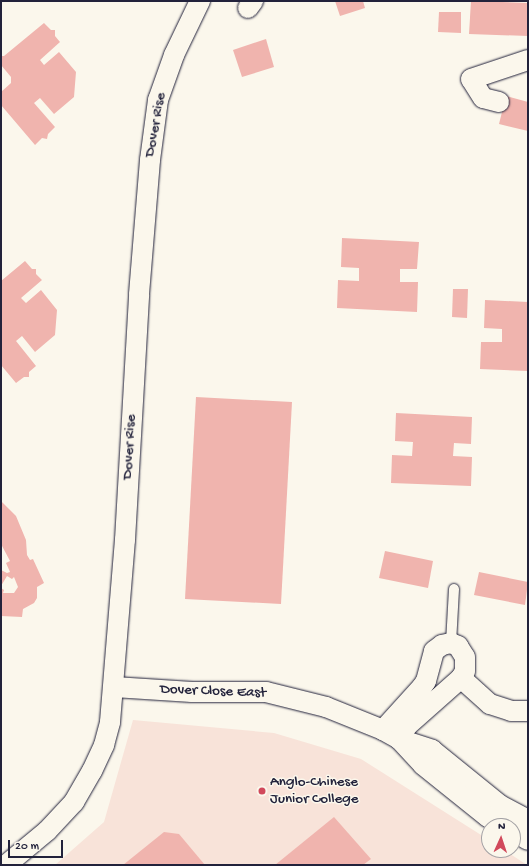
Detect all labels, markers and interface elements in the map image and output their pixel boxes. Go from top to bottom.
street label: Dover Rise [141,91,171,159]
street label: Dover Rise [119,414,141,480]
street label: Dover Close East [160,681,266,703]
place label: Anglo-Chinese Junior College [270,773,359,808]
marker: Anglo-Chinese Junior College [257,786,267,796]
north arrow [481,818,521,858]
text: N [498,821,505,833]
scale bar [10,832,65,858]
text: 20 m [15,840,39,854]

